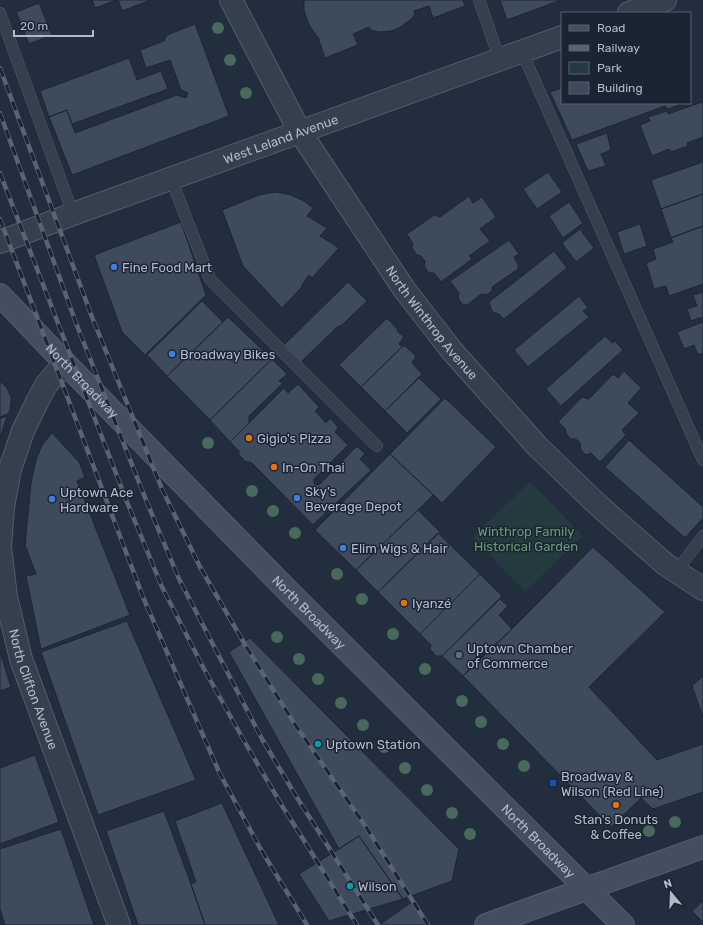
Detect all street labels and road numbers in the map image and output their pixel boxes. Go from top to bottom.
street label: West Leland Avenue [221,111,340,167]
street label: North Winthrop Avenue [383,263,481,382]
street label: North Broadway [43,340,122,421]
street label: North Broadway [269,572,349,652]
street label: North Clifton Avenue [6,627,61,751]
street label: North Broadway [499,801,579,881]

